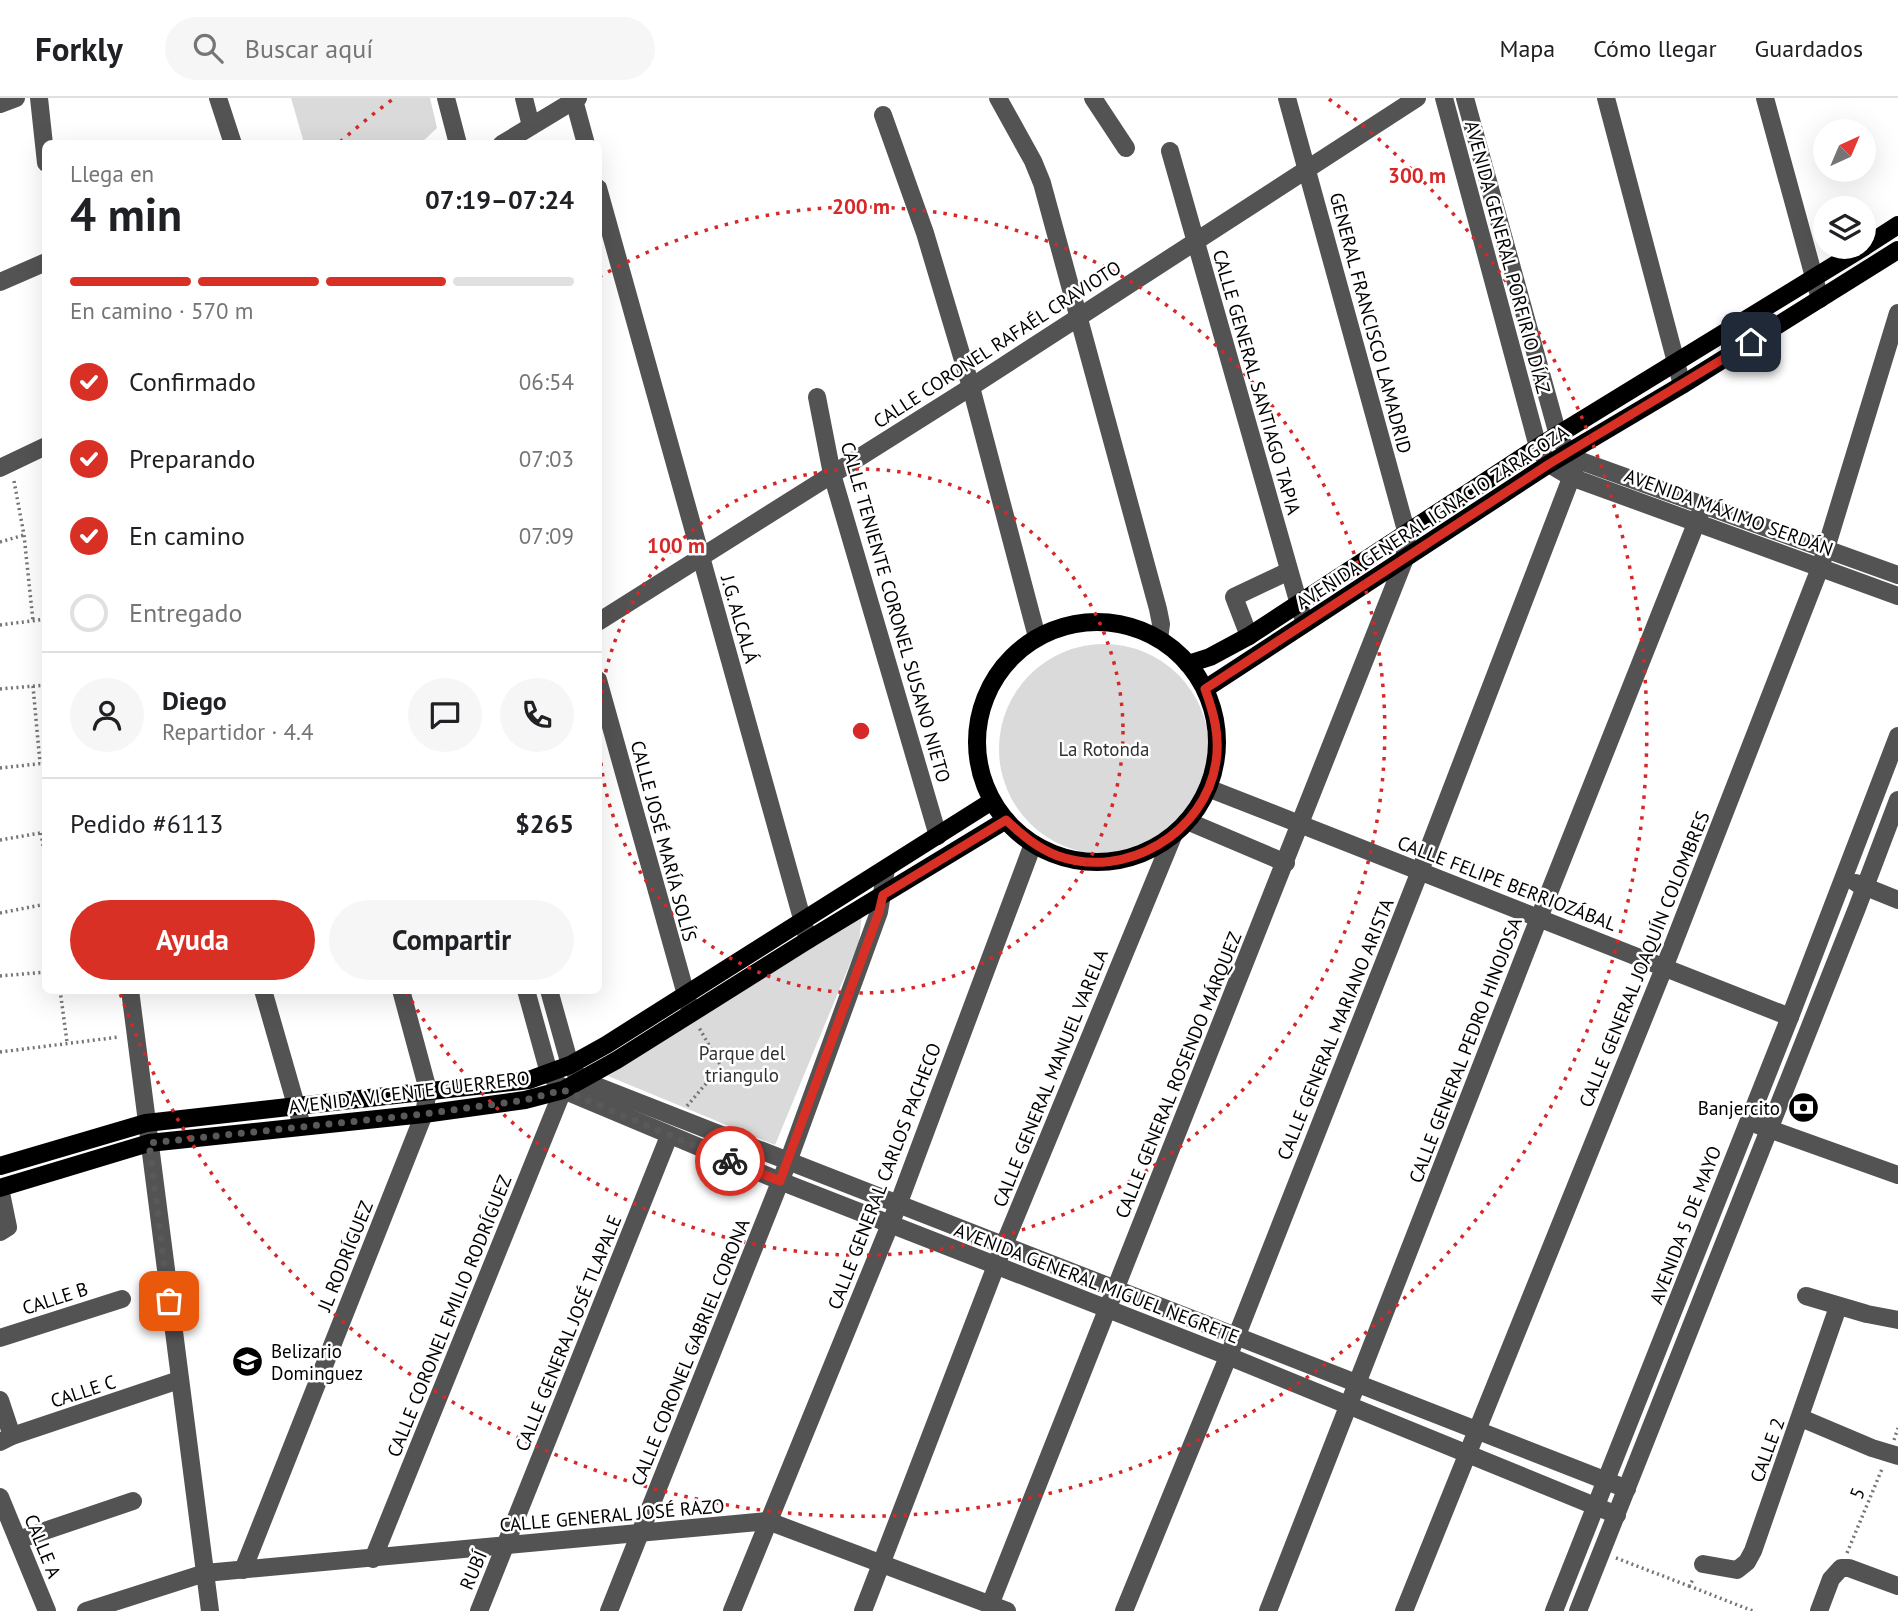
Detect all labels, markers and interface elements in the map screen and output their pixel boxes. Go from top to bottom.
search box [165,17,655,80]
text: Forkly [35,27,123,70]
icon: search [189,29,227,67]
text: Buscar aquí [245,32,373,65]
text: Mapa [1499,33,1555,64]
text: Cómo llegar [1593,33,1717,64]
text: Guardados [1755,33,1863,64]
street label: AVENIDA GENERAL PORFIRIO DÍAZ [1460,118,1556,396]
north arrow [1813,119,1876,182]
map controls [1813,119,1876,259]
text: Llega en [70,159,154,188]
text: 300 m [1388,162,1446,189]
text: 07:19–07:24 [425,183,574,216]
text: 4 min [70,184,182,244]
street label: GENERAL FRANCISCO LAMADRID [1325,190,1417,456]
text: 200 m [832,193,890,220]
button: layers [1813,196,1876,259]
street label: CALLE GENERAL SANTIAGO TAPIA [1208,247,1306,517]
street label: CALLE CORONEL RAFAÉL CRAVIOTO [869,255,1125,433]
text: En camino · 570 m [70,296,253,325]
pin [1721,312,1781,372]
icon: home [1732,323,1770,361]
icon: check [70,363,108,401]
text: Confirmado [129,365,256,398]
text: 06:54 [519,367,574,396]
street label: AVENIDA GENERAL IGNACIO ZARAGOZA [1291,420,1573,614]
street label: CALLE TENIENTE CORONEL SUSANO NIETO [836,439,956,785]
icon: check [70,440,108,478]
text: Preparando [129,442,256,475]
text: 07:03 [519,444,574,473]
street label: AVENIDA MÁXIMO SERDÁN [1621,463,1837,561]
icon: check [70,517,108,555]
text: En camino [129,519,245,552]
text: 07:09 [519,521,574,550]
text: 100 m [647,532,705,559]
street label: J.G. ALCALÁ [716,571,764,666]
text: Entregado [129,596,243,629]
button: person [70,678,144,752]
button: chat [408,678,482,752]
button: phone [500,678,574,752]
text: Diego [162,684,227,717]
text: Repartidor · 4.4 [162,717,314,746]
centre of rings [849,719,873,743]
park label: La Rotonda [1059,737,1149,761]
street label: CALLE JOSÉ MARÍA SOLÍS [626,738,702,944]
text: Pedido #6113 [70,807,223,840]
text: $265 [515,807,574,840]
street label: CALLE GENERAL JOAQUÍN COLOMBRES [1573,807,1715,1111]
street label: CALLE FELIPE BERRIOZÁBAL [1394,830,1620,936]
street label: CALLE GENERAL MARIANO ARISTA [1271,895,1399,1163]
button: Ayuda [70,900,315,980]
button: Compartir [329,900,574,980]
street label: CALLE GENERAL PEDRO HINOJOSA [1403,914,1527,1186]
street label: CALLE GENERAL ROSENDO MÁRQUEZ [1109,928,1247,1222]
street label: CALLE GENERAL MANUEL VARELA [987,946,1113,1210]
street label: CALLE GENERAL CARLOS PACHECO [822,1039,946,1313]
park label: Parque del triangulo [699,1041,786,1087]
street label: AVENIDA VICENTE GUERRERO [287,1065,531,1119]
bank icon: Banjercito [1786,1091,1820,1125]
place label: Banjercito [1698,1096,1780,1120]
courier [695,1126,765,1196]
icon: bike [711,1142,749,1180]
street label: AVENIDA 5 DE MAYO [1644,1142,1726,1308]
street label: CALLE CORONEL EMILIO RODRÍGUEZ [381,1172,517,1460]
street label: JL RODRÍGUEZ [312,1197,378,1316]
street label: CALLE GENERAL JOSÉ TLAPALE [510,1211,626,1455]
street label: CALLE CORONEL GABRIEL CORONA [625,1215,755,1489]
street label: AVENIDA GENERAL MIGUEL NEGRETE [951,1217,1243,1349]
pin [139,1271,199,1331]
street label: CALLE B [19,1276,91,1320]
icon: bag [150,1282,188,1320]
place label: Belizario Dominguez [271,1339,363,1385]
school or university icon: Belizario Dominguez [231,1345,265,1379]
street label: CALLE C [47,1369,119,1413]
street label: CALLE 2 [1744,1415,1790,1485]
street label: 5 [1844,1484,1870,1502]
street label: CALLE GENERAL JOSÉ RAZO [499,1493,725,1537]
street label: CALLE A [19,1511,67,1581]
street label: RUBÍ [454,1546,492,1593]

